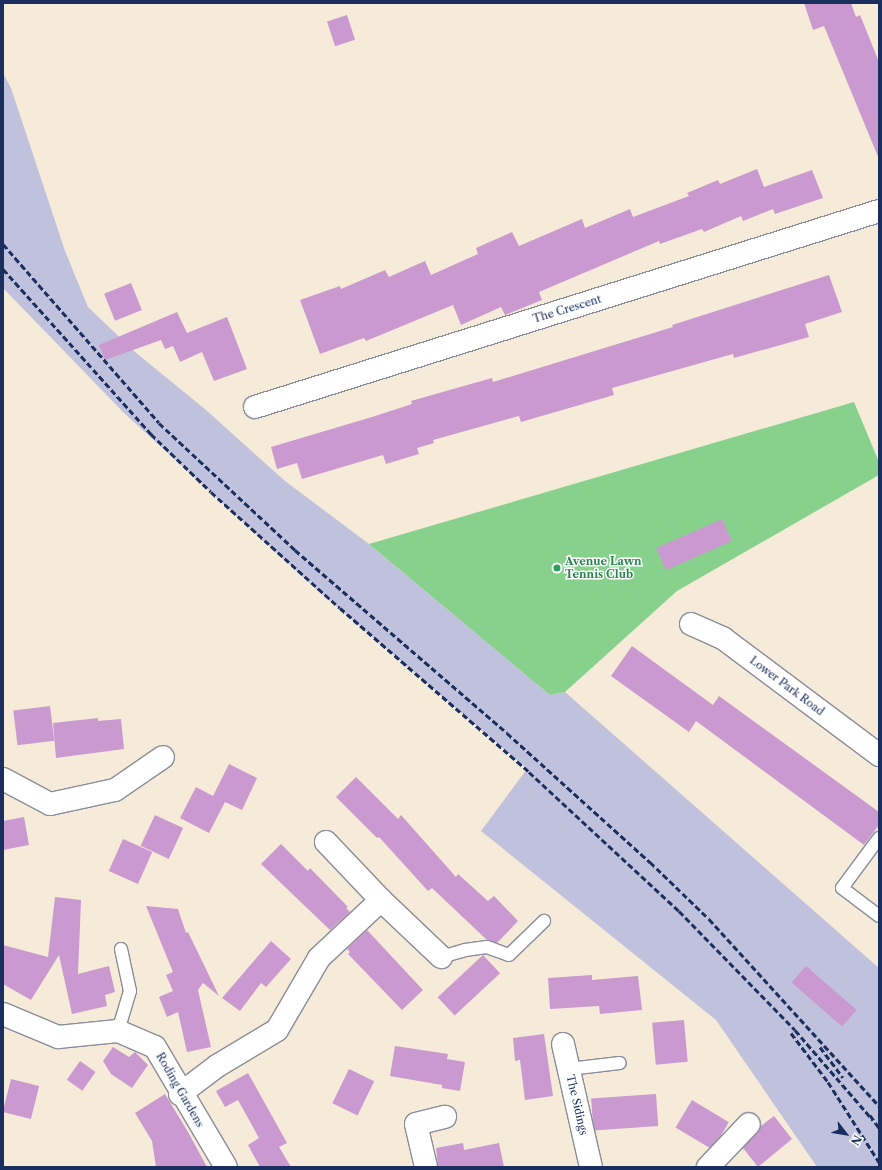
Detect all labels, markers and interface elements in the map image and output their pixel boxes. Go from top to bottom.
street label: The Crescent [531,292,603,326]
place label: Avenue Lawn Tennis Club [565,555,642,581]
marker: Avenue Lawn Tennis Club [552,563,562,573]
street label: Lower Park Road [747,654,827,718]
street label: Roding Gardens [153,1050,207,1130]
street label: The Sidings [564,1073,590,1137]
north arrow [826,1114,866,1154]
text: N [848,1132,865,1148]

